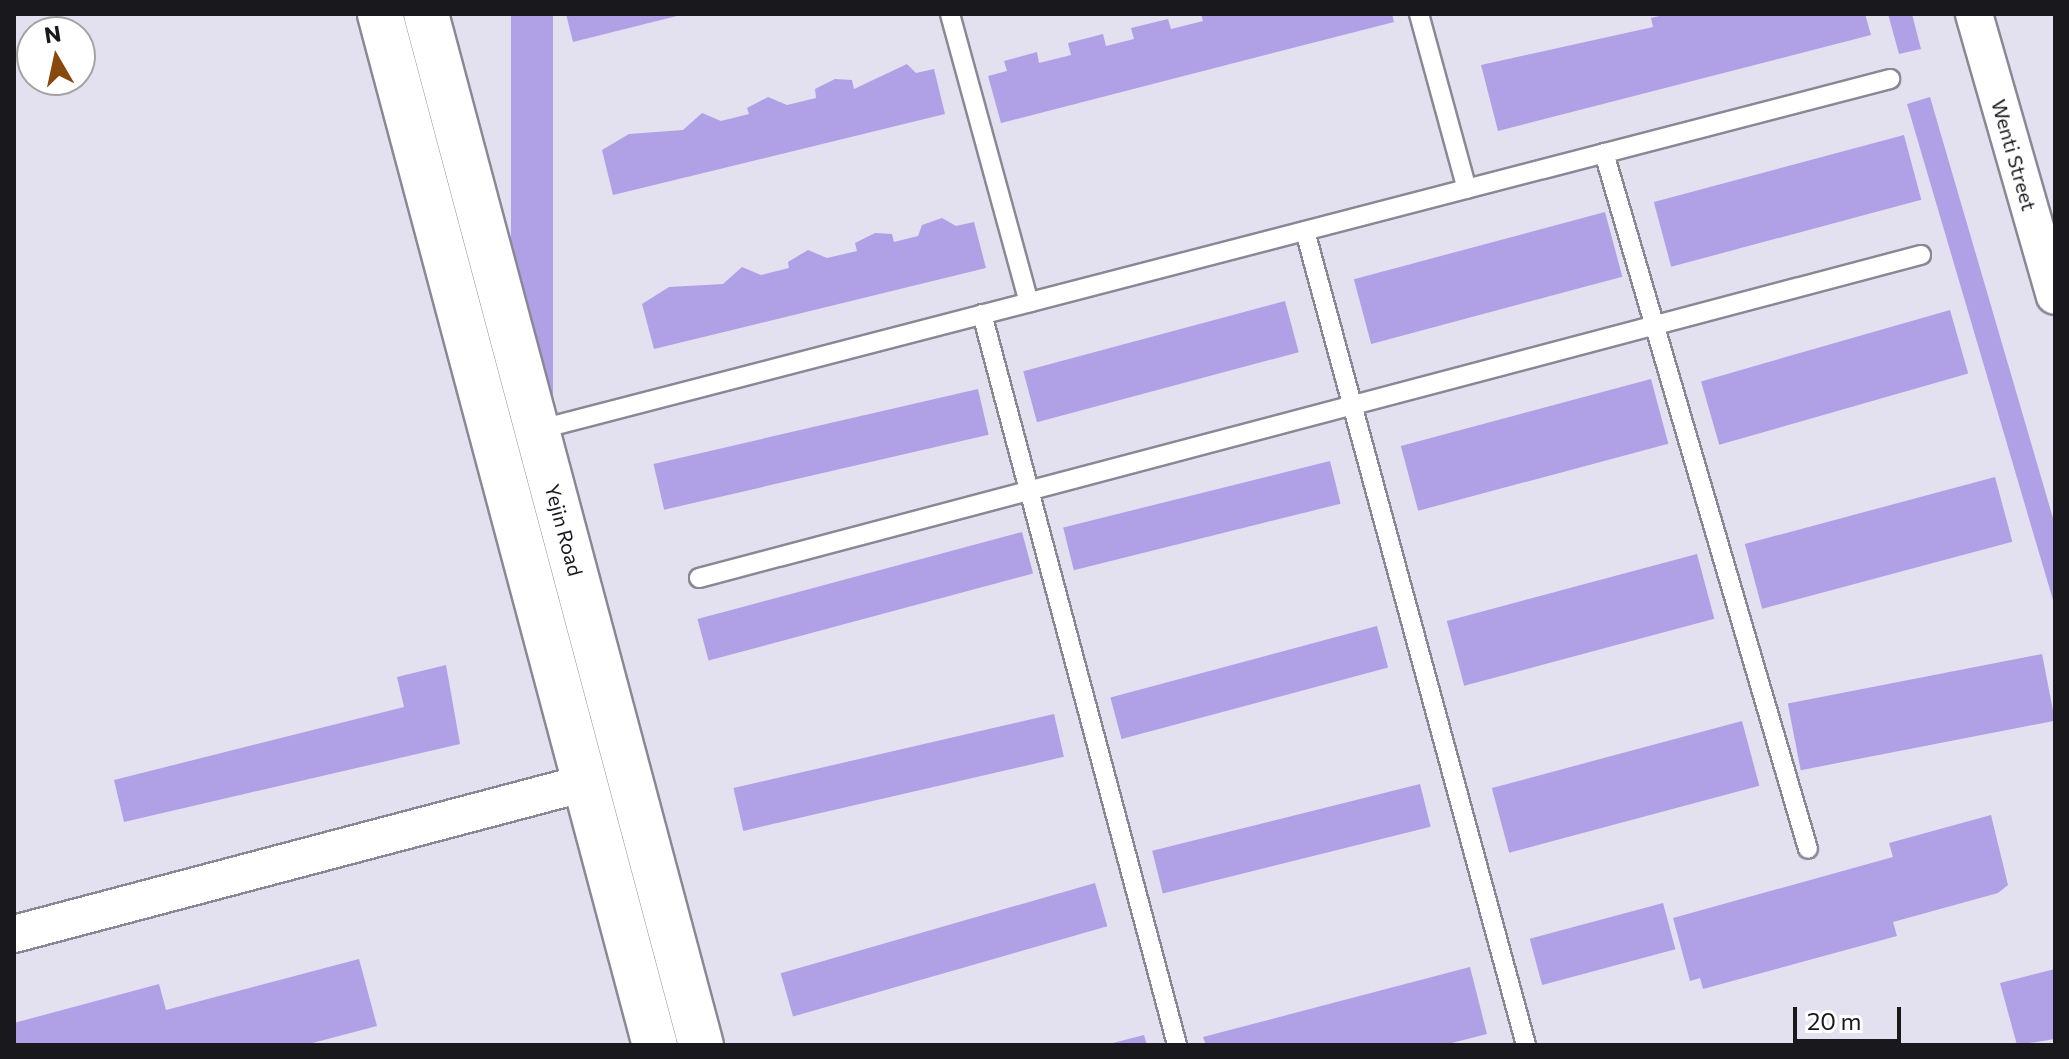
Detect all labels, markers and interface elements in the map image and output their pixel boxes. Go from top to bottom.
north arrow [16,16,96,96]
text: N [42,19,63,48]
street label: Wenti Street [1987,97,2041,213]
street label: Yejin Road [540,482,588,578]
scale bar [1797,991,1905,1041]
text: 20 m [1807,1006,1861,1035]

